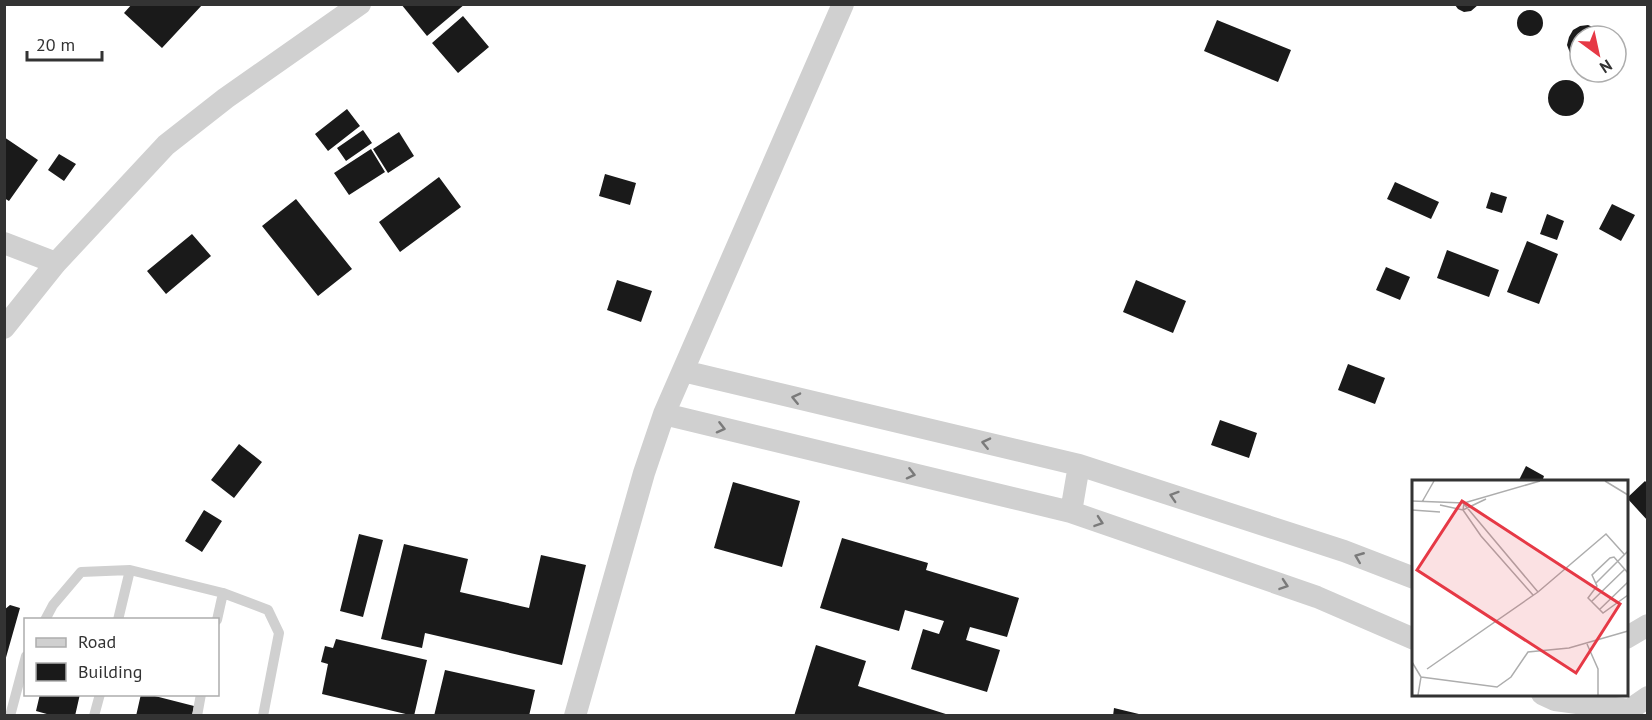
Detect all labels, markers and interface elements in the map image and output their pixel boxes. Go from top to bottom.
scale bar [27,24,102,62]
north arrow [1568,24,1628,84]
text: 20 m [36,33,75,56]
text: N [1596,55,1616,78]
one-way arrow [792,393,802,406]
one-way arrow [716,421,726,434]
one-way arrow [981,438,991,451]
one-way arrow [905,466,915,479]
inset map [1412,480,1628,696]
one-way arrow [1169,491,1180,503]
one-way arrow [1093,515,1104,527]
one-way arrow [1354,551,1365,564]
one-way arrow [1278,578,1289,591]
legend [24,618,219,696]
text: Road [78,630,116,653]
text: Building [78,660,142,683]

